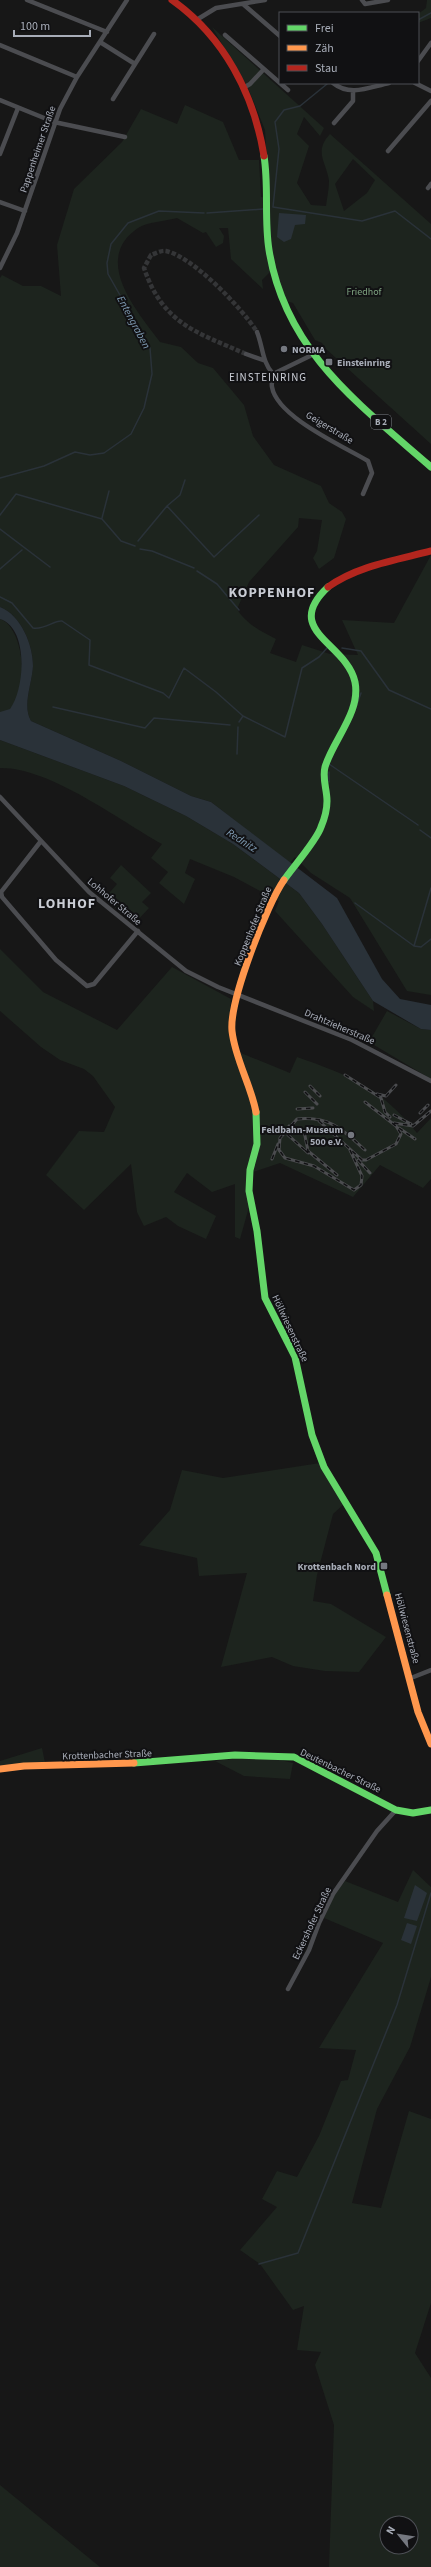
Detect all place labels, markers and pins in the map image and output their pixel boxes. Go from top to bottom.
place label: NORMA [292,343,325,357]
marker: NORMA [279,344,289,354]
place label: Einsteinring [337,356,391,370]
marker: Einsteinring [324,357,334,367]
place label: Feldbahn-Museum 500 e.V. [261,1123,343,1149]
marker: Feldbahn-Museum 500 e.V. [346,1130,356,1140]
place label: Krottenbach Nord [297,1560,376,1574]
marker: Krottenbach Nord [379,1561,389,1571]

